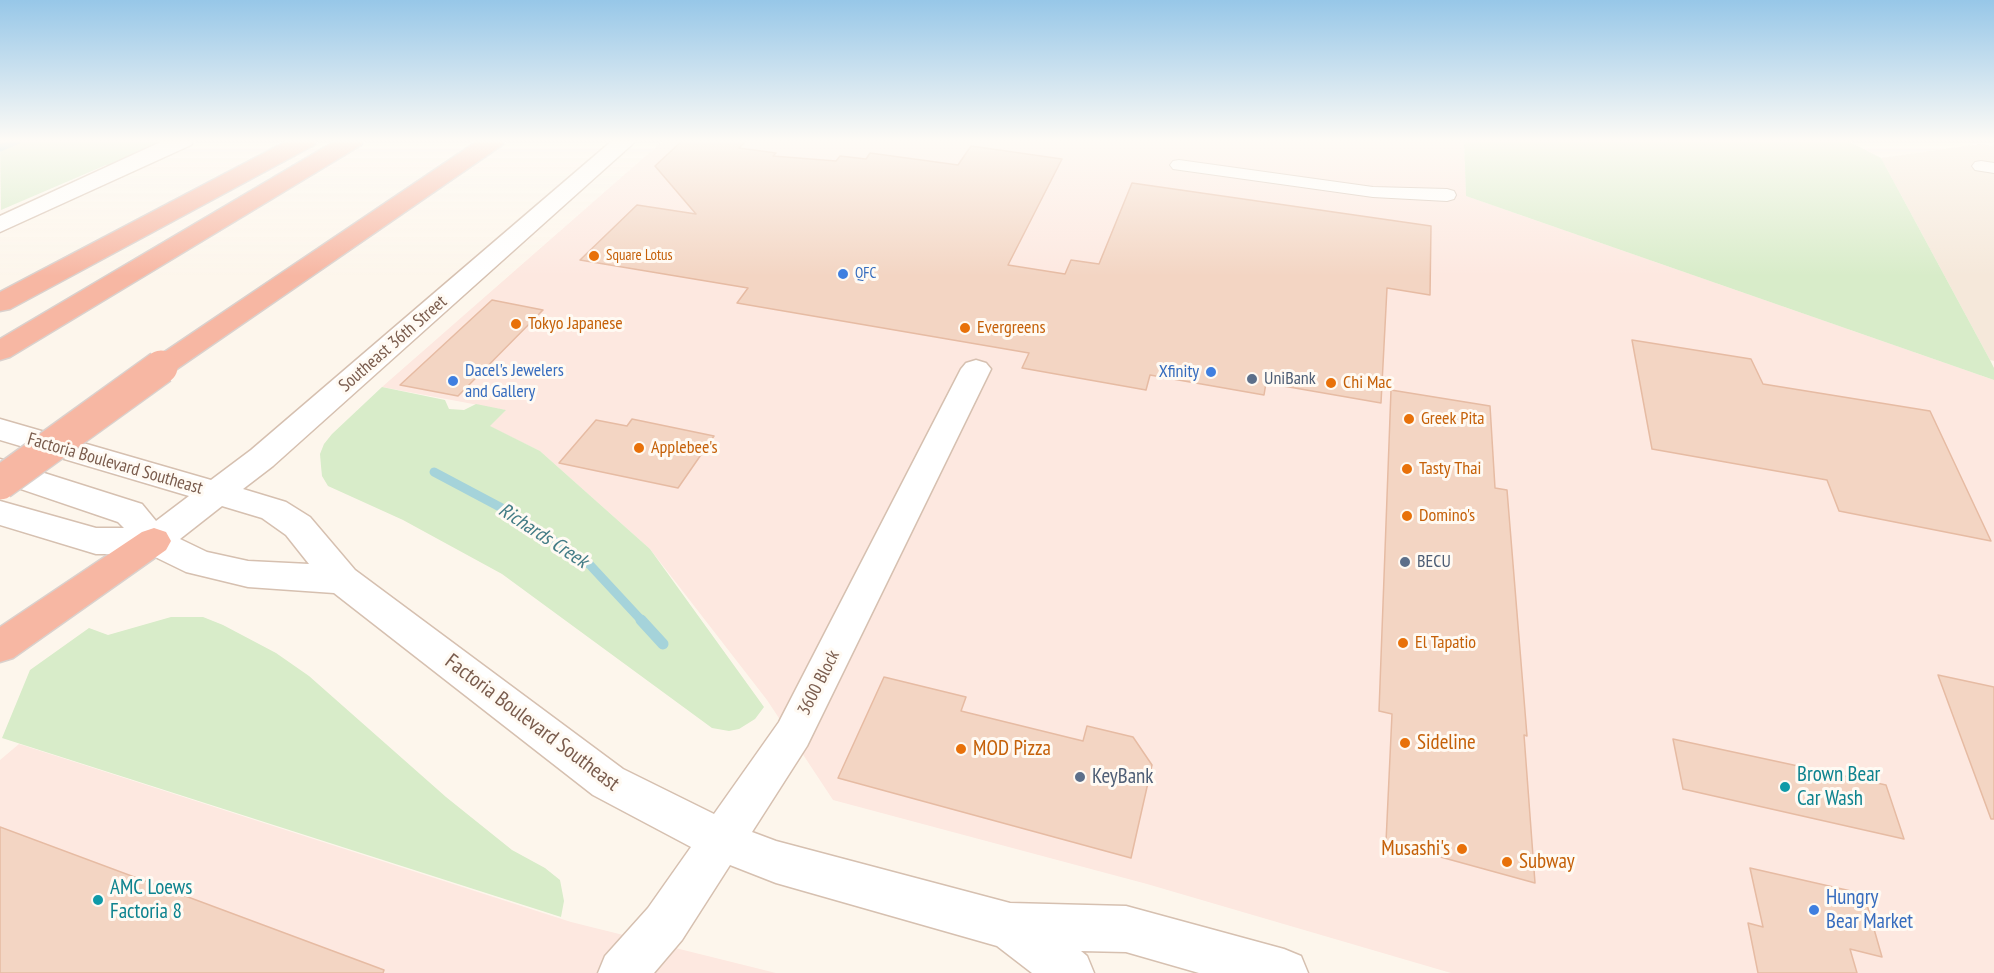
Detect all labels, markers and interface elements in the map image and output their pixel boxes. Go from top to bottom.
place label: Square Lotus [606,247,673,265]
marker: Square Lotus [587,249,601,263]
place label: QFC [855,265,876,283]
marker: QFC [836,267,850,281]
street label: Southeast 36th Street [335,291,451,397]
place label: Tokyo Japanese [528,313,623,335]
marker: Tokyo Japanese [509,317,523,331]
place label: Evergreens [977,317,1045,339]
marker: Evergreens [958,321,972,335]
place label: Dacel's Jewelers and Gallery [465,360,564,403]
place label: Xfinity [1159,361,1199,383]
marker: Xfinity [1204,365,1218,379]
place label: UniBank [1264,368,1316,390]
marker: UniBank [1245,372,1259,386]
place label: Chi Mac [1343,372,1392,394]
marker: Dacel's Jewelers and Gallery [446,374,460,388]
marker: Chi Mac [1324,376,1338,390]
place label: Greek Pita [1421,408,1484,430]
marker: Greek Pita [1402,412,1416,426]
street label: Factoria Boulevard Southeast [25,429,205,499]
place label: Applebee's [651,437,718,459]
marker: Applebee's [632,441,646,455]
place label: Tasty Thai [1419,458,1481,480]
marker: Tasty Thai [1400,462,1414,476]
water label: Richards Creek [494,498,592,574]
place label: Domino's [1419,505,1475,527]
marker: Domino's [1400,509,1414,523]
place label: BECU [1417,551,1451,573]
marker: BECU [1398,555,1412,569]
place label: El Tapatio [1415,632,1476,654]
marker: El Tapatio [1396,636,1410,650]
street label: 3600 Block [793,647,845,719]
street label: Factoria Boulevard Southeast [440,649,624,797]
place label: Sideline [1417,730,1476,756]
place label: MOD Pizza [973,736,1051,762]
marker: Sideline [1398,736,1412,750]
marker: MOD Pizza [954,742,968,756]
place label: Brown Bear Car Wash [1797,762,1880,812]
place label: KeyBank [1092,764,1153,790]
marker: KeyBank [1073,770,1087,784]
marker: Brown Bear Car Wash [1778,780,1792,794]
place label: Musashi's [1381,836,1450,862]
marker: Musashi's [1455,842,1469,856]
place label: Subway [1519,849,1575,875]
marker: Subway [1500,855,1514,869]
place label: AMC Loews Factoria 8 [110,875,192,925]
place label: Hungry Bear Market [1826,885,1913,935]
marker: AMC Loews Factoria 8 [91,893,105,907]
marker: Hungry Bear Market [1807,903,1821,917]

